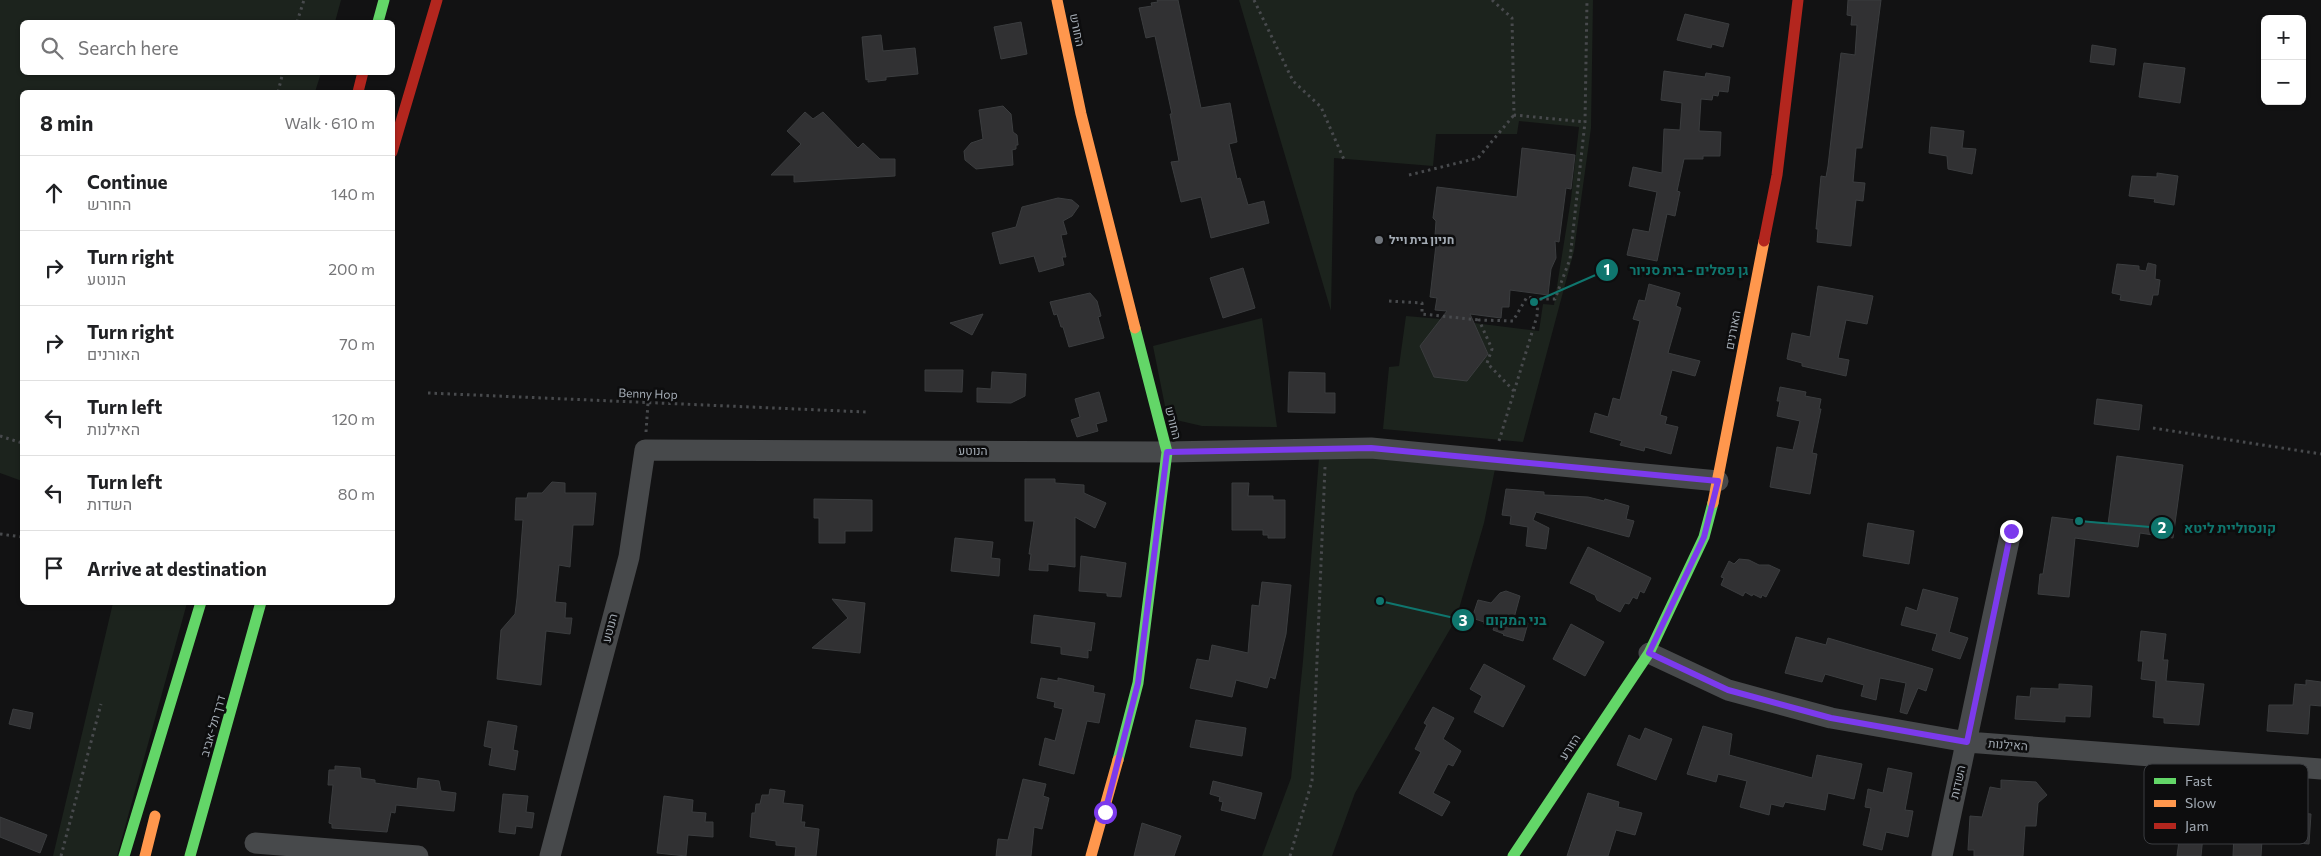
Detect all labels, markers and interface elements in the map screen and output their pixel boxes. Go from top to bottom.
street label: החורש [1068,12,1088,48]
map controls [2261,15,2306,105]
button: + [2261,15,2306,60]
search box [20,20,395,75]
icon: search [38,34,66,62]
text: Search here [78,36,178,59]
button: − [2261,60,2306,105]
text: 8 min [40,110,93,135]
text: Walk · 610 m [285,113,375,132]
text: Continue [87,170,167,193]
icon: ahead [40,179,68,207]
text: 140 m [331,184,375,203]
text: החורש [87,194,131,213]
place label: חניון בית וייל [1389,232,1454,246]
marker: חניון בית וייל [1373,234,1385,246]
text: Turn right [87,245,174,268]
icon: right [40,254,68,282]
callout: גן פסלים - בית סניור [1594,256,1758,285]
text: 200 m [328,259,375,278]
text: 1 [1604,260,1610,278]
text: גן פסלים - בית סניור [1629,261,1749,278]
text: הנוטע [87,269,126,288]
street label: האורנים [1721,309,1743,351]
text: Turn right [87,320,174,343]
icon: right [40,329,68,357]
text: 70 m [339,334,375,353]
text: האורנים [87,344,140,363]
street label: Benny Hop [618,385,678,401]
text: Turn left [87,395,162,418]
icon: left [40,404,68,432]
street label: החורש [1163,405,1185,441]
text: 120 m [332,409,375,428]
text: האילנות [87,419,140,438]
street label: הנוטע [958,443,988,457]
text: Turn left [87,470,162,493]
icon: left [40,479,68,507]
text: 80 m [338,484,375,503]
text: השדות [87,494,132,513]
callout: קונסוליית ליטא [2149,513,2286,542]
text: 2 [2158,518,2166,536]
text: קונסוליית ליטא [2184,519,2276,536]
route end [2000,520,2023,543]
icon: arrive [40,554,68,582]
text: Arrive at destination [87,557,267,580]
callout: בני המקום [1451,606,1557,635]
text: 3 [1459,611,1468,629]
text: בני המקום [1485,611,1547,628]
street label: הנוטע [598,612,620,644]
street label: דרך תל-אביב [197,693,227,758]
street label: הזורע [1556,731,1583,762]
street label: האילנות [1988,736,2028,752]
street label: השדות [1946,764,1968,800]
legend [2144,764,2308,844]
text: Fast [2185,772,2212,789]
text: Slow [2185,794,2216,811]
route start [1094,801,1117,824]
text: Jam [2185,817,2209,834]

